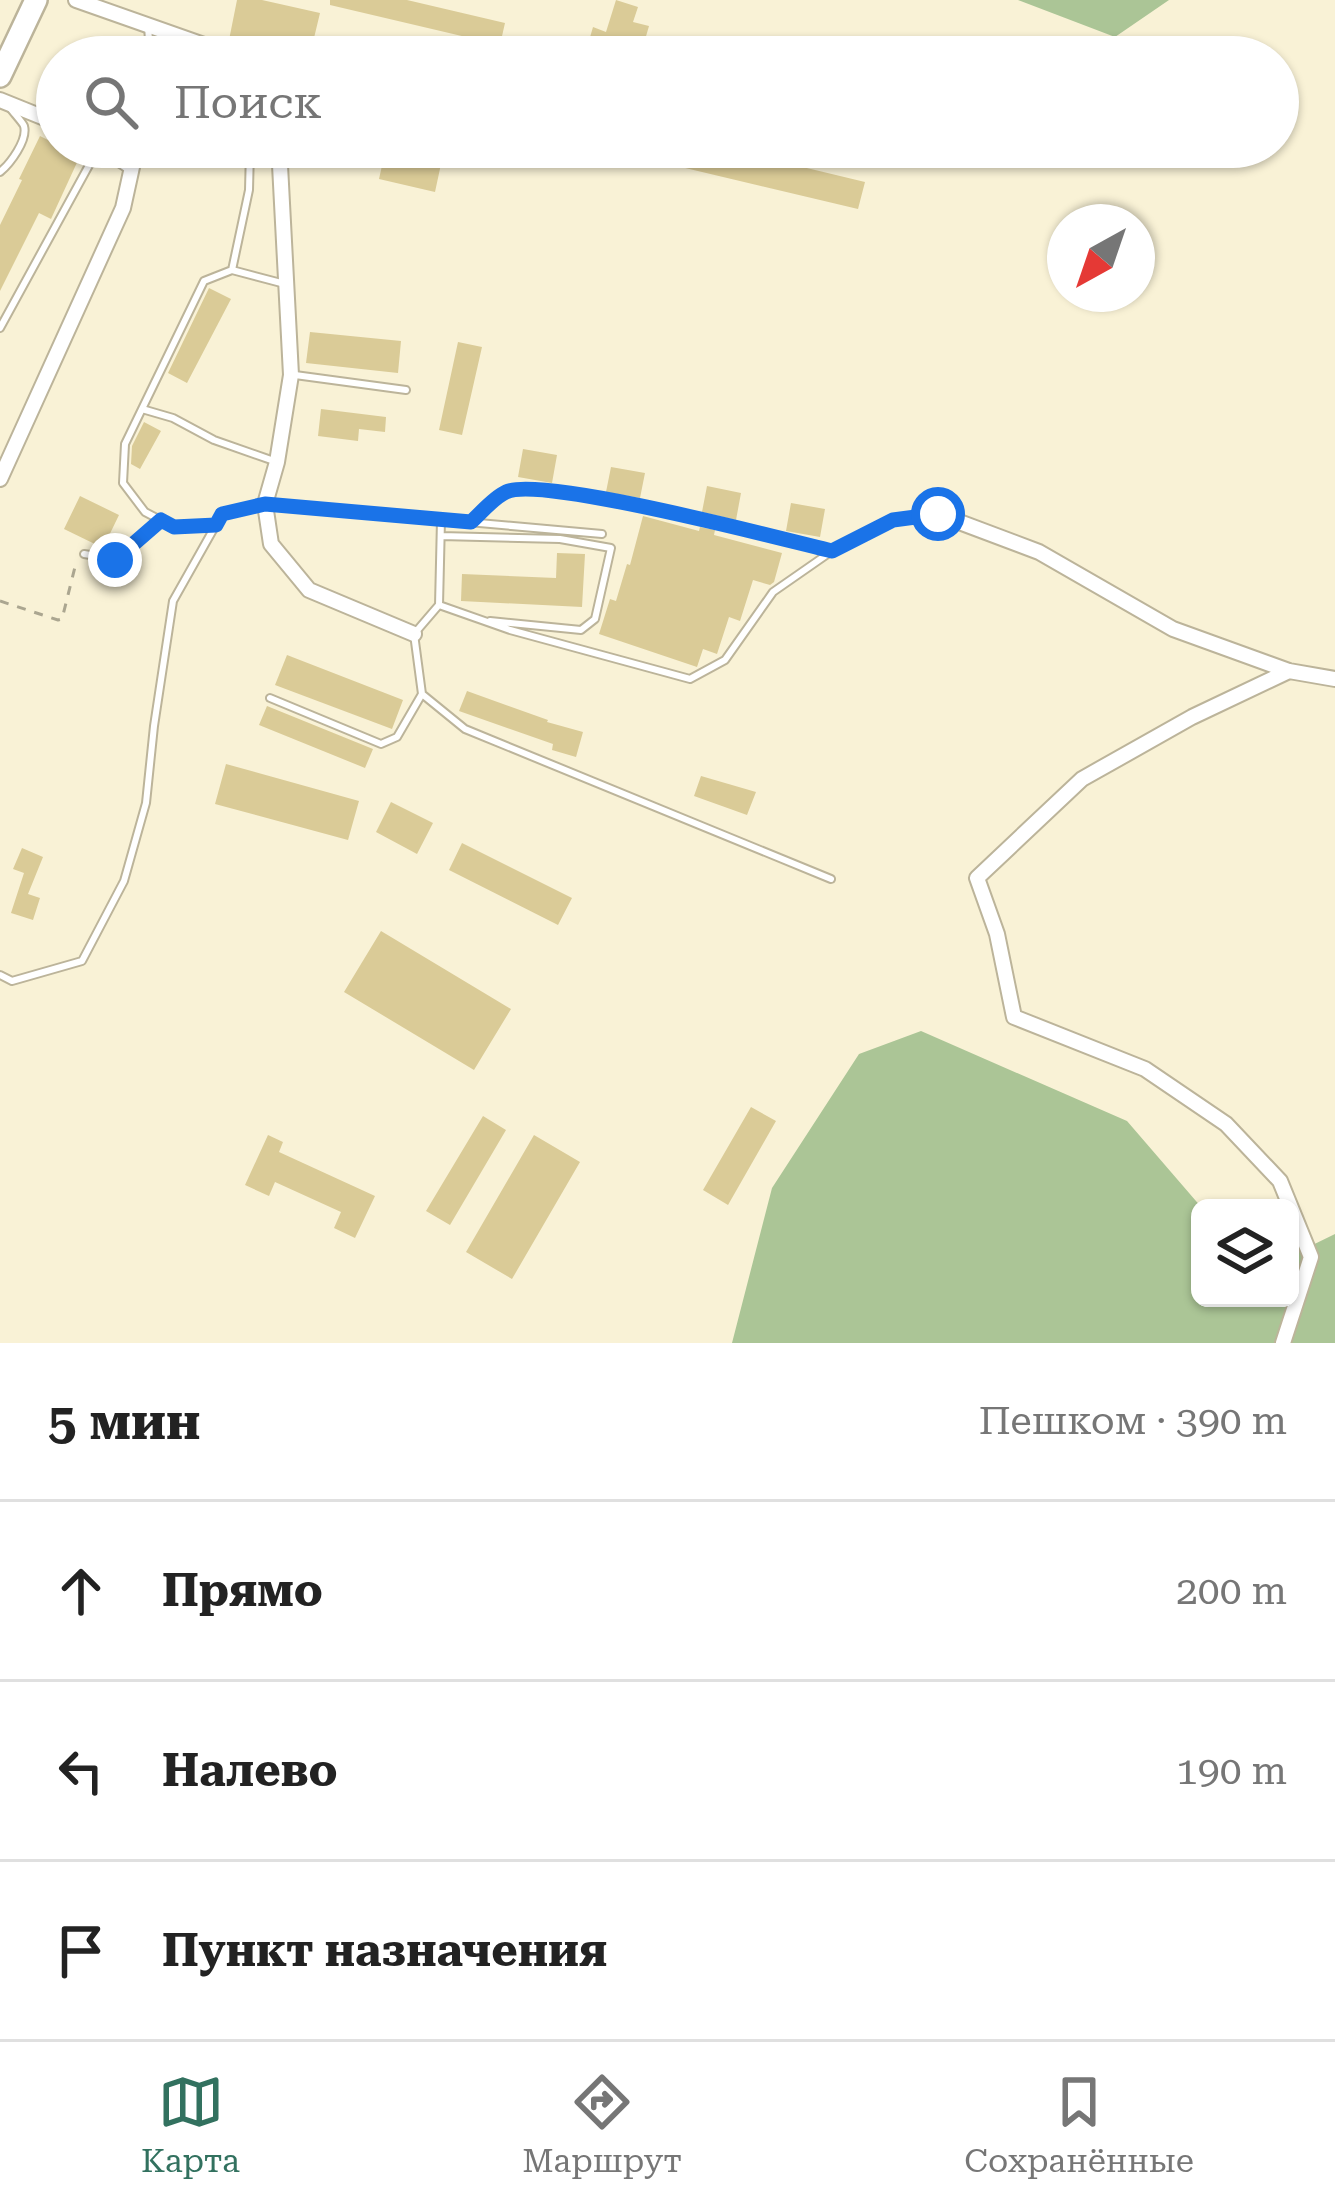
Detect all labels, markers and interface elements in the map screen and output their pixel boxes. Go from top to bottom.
search box [36,36,1299,168]
icon: search [78,69,144,135]
text: Поиск [174,76,322,129]
north arrow [1047,204,1155,312]
route start [911,487,965,541]
route end [88,533,142,587]
map controls [1191,1199,1299,1307]
button: layers [1191,1199,1299,1307]
text: 5 мин [48,1392,200,1451]
text: Пешком · 390 m [979,1398,1287,1444]
icon: ahead [48,1558,114,1624]
text: Прямо [162,1564,323,1617]
text: 200 m [1176,1568,1287,1614]
icon: left [48,1738,114,1804]
text: Налево [162,1744,338,1797]
text: 190 m [1176,1748,1287,1794]
icon: arrive [48,1918,114,1984]
text: Пункт назначения [162,1924,607,1977]
tab: Карта [141,2069,240,2180]
tab: Маршрут [522,2069,682,2180]
tab: Сохранённые [964,2069,1194,2180]

